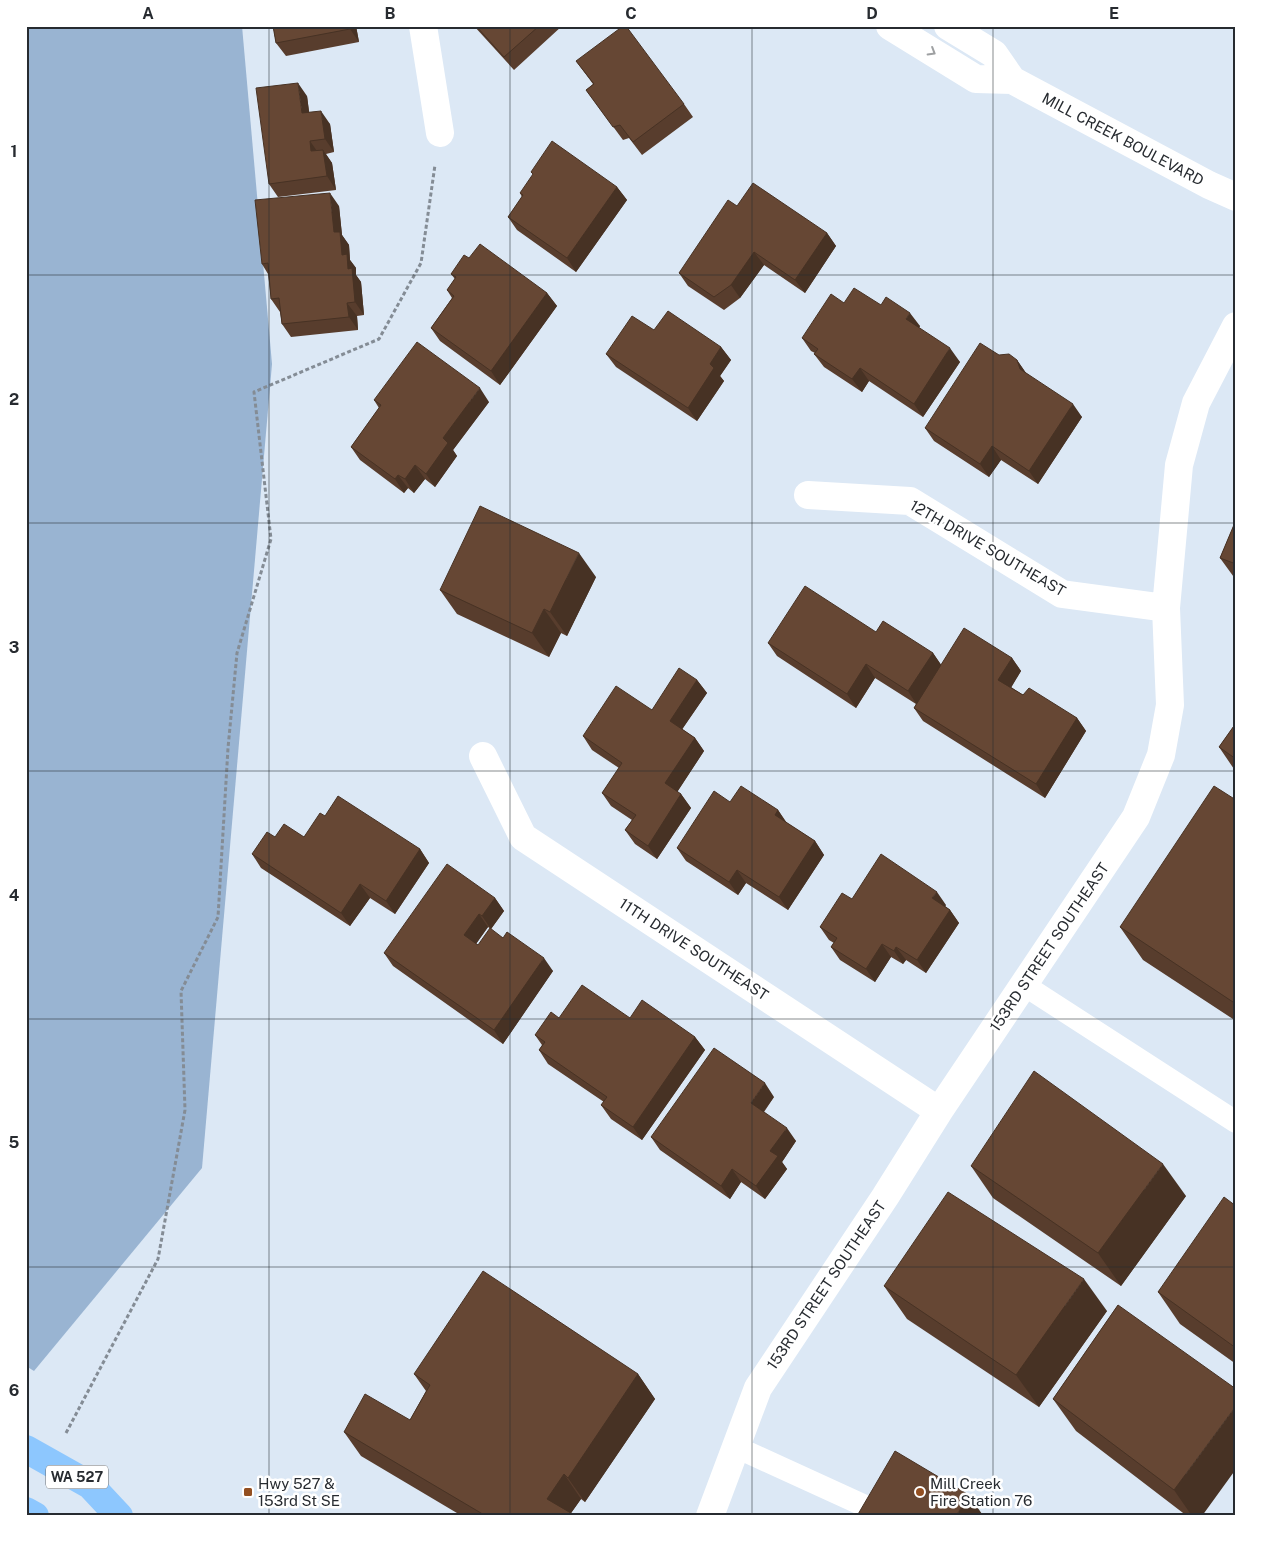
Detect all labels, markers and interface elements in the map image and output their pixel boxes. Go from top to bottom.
text: A [142,4,154,23]
text: B [385,4,396,23]
text: C [625,4,637,23]
text: D [866,4,878,23]
text: E [1109,4,1119,23]
one-way arrow [927,45,936,55]
street label: MILL CREEK BOULEVARD [1039,89,1207,189]
text: 1 [11,142,17,161]
text: 2 [9,390,19,409]
street label: 12TH DRIVE SOUTHEAST [907,496,1069,600]
text: 3 [9,638,19,657]
street label: 153RD STREET SOUTHEAST [986,859,1112,1035]
text: 4 [9,886,20,905]
street label: 11TH DRIVE SOUTHEAST [616,894,772,1004]
text: 5 [9,1133,20,1152]
street label: 153RD STREET SOUTHEAST [763,1197,889,1373]
text: 6 [9,1381,19,1400]
road number: WA 527 [46,1465,108,1488]
place label: Hwy 527 & 153rd St SE [258,1475,340,1509]
place label: Mill Creek Fire Station 76 [930,1475,1032,1509]
marker: Hwy 527 & 153rd St SE [242,1486,254,1498]
marker: Mill Creek Fire Station 76 [914,1486,926,1498]

